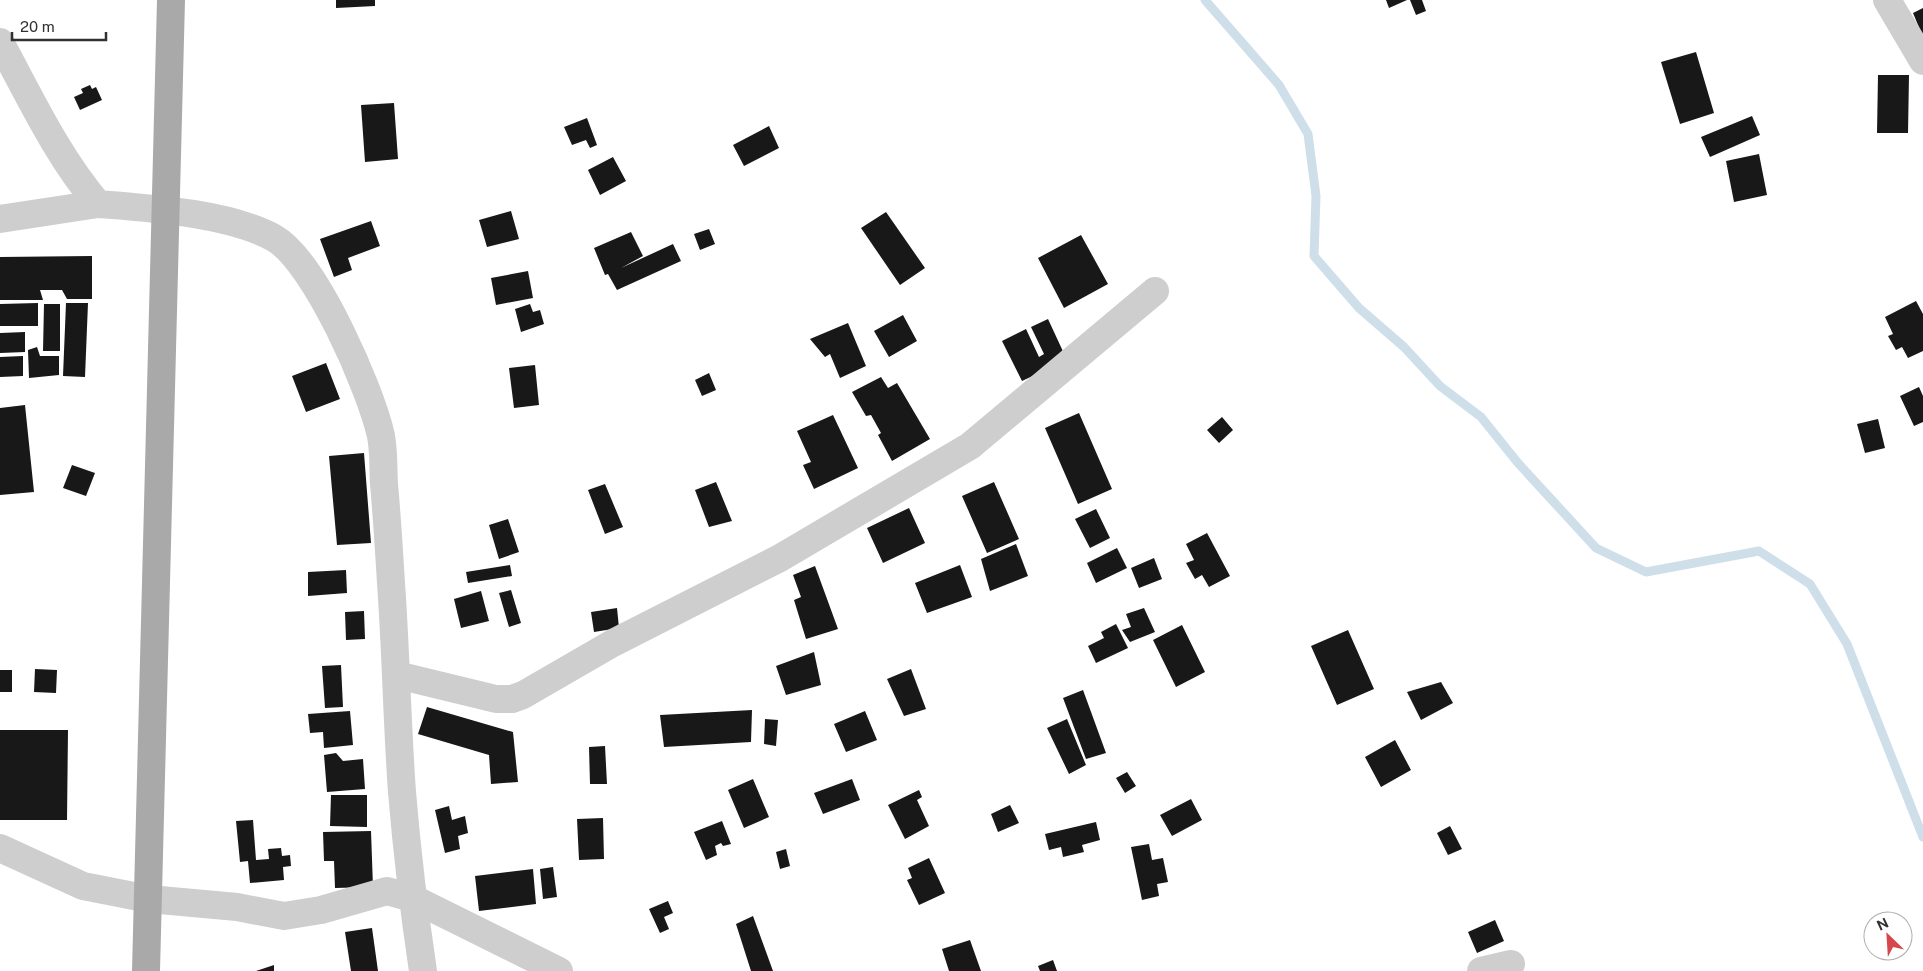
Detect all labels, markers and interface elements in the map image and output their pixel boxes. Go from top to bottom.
scale bar [12,10,106,42]
text: 20 m [20,18,55,35]
north arrow [1863,911,1913,961]
text: N [1874,915,1891,934]

